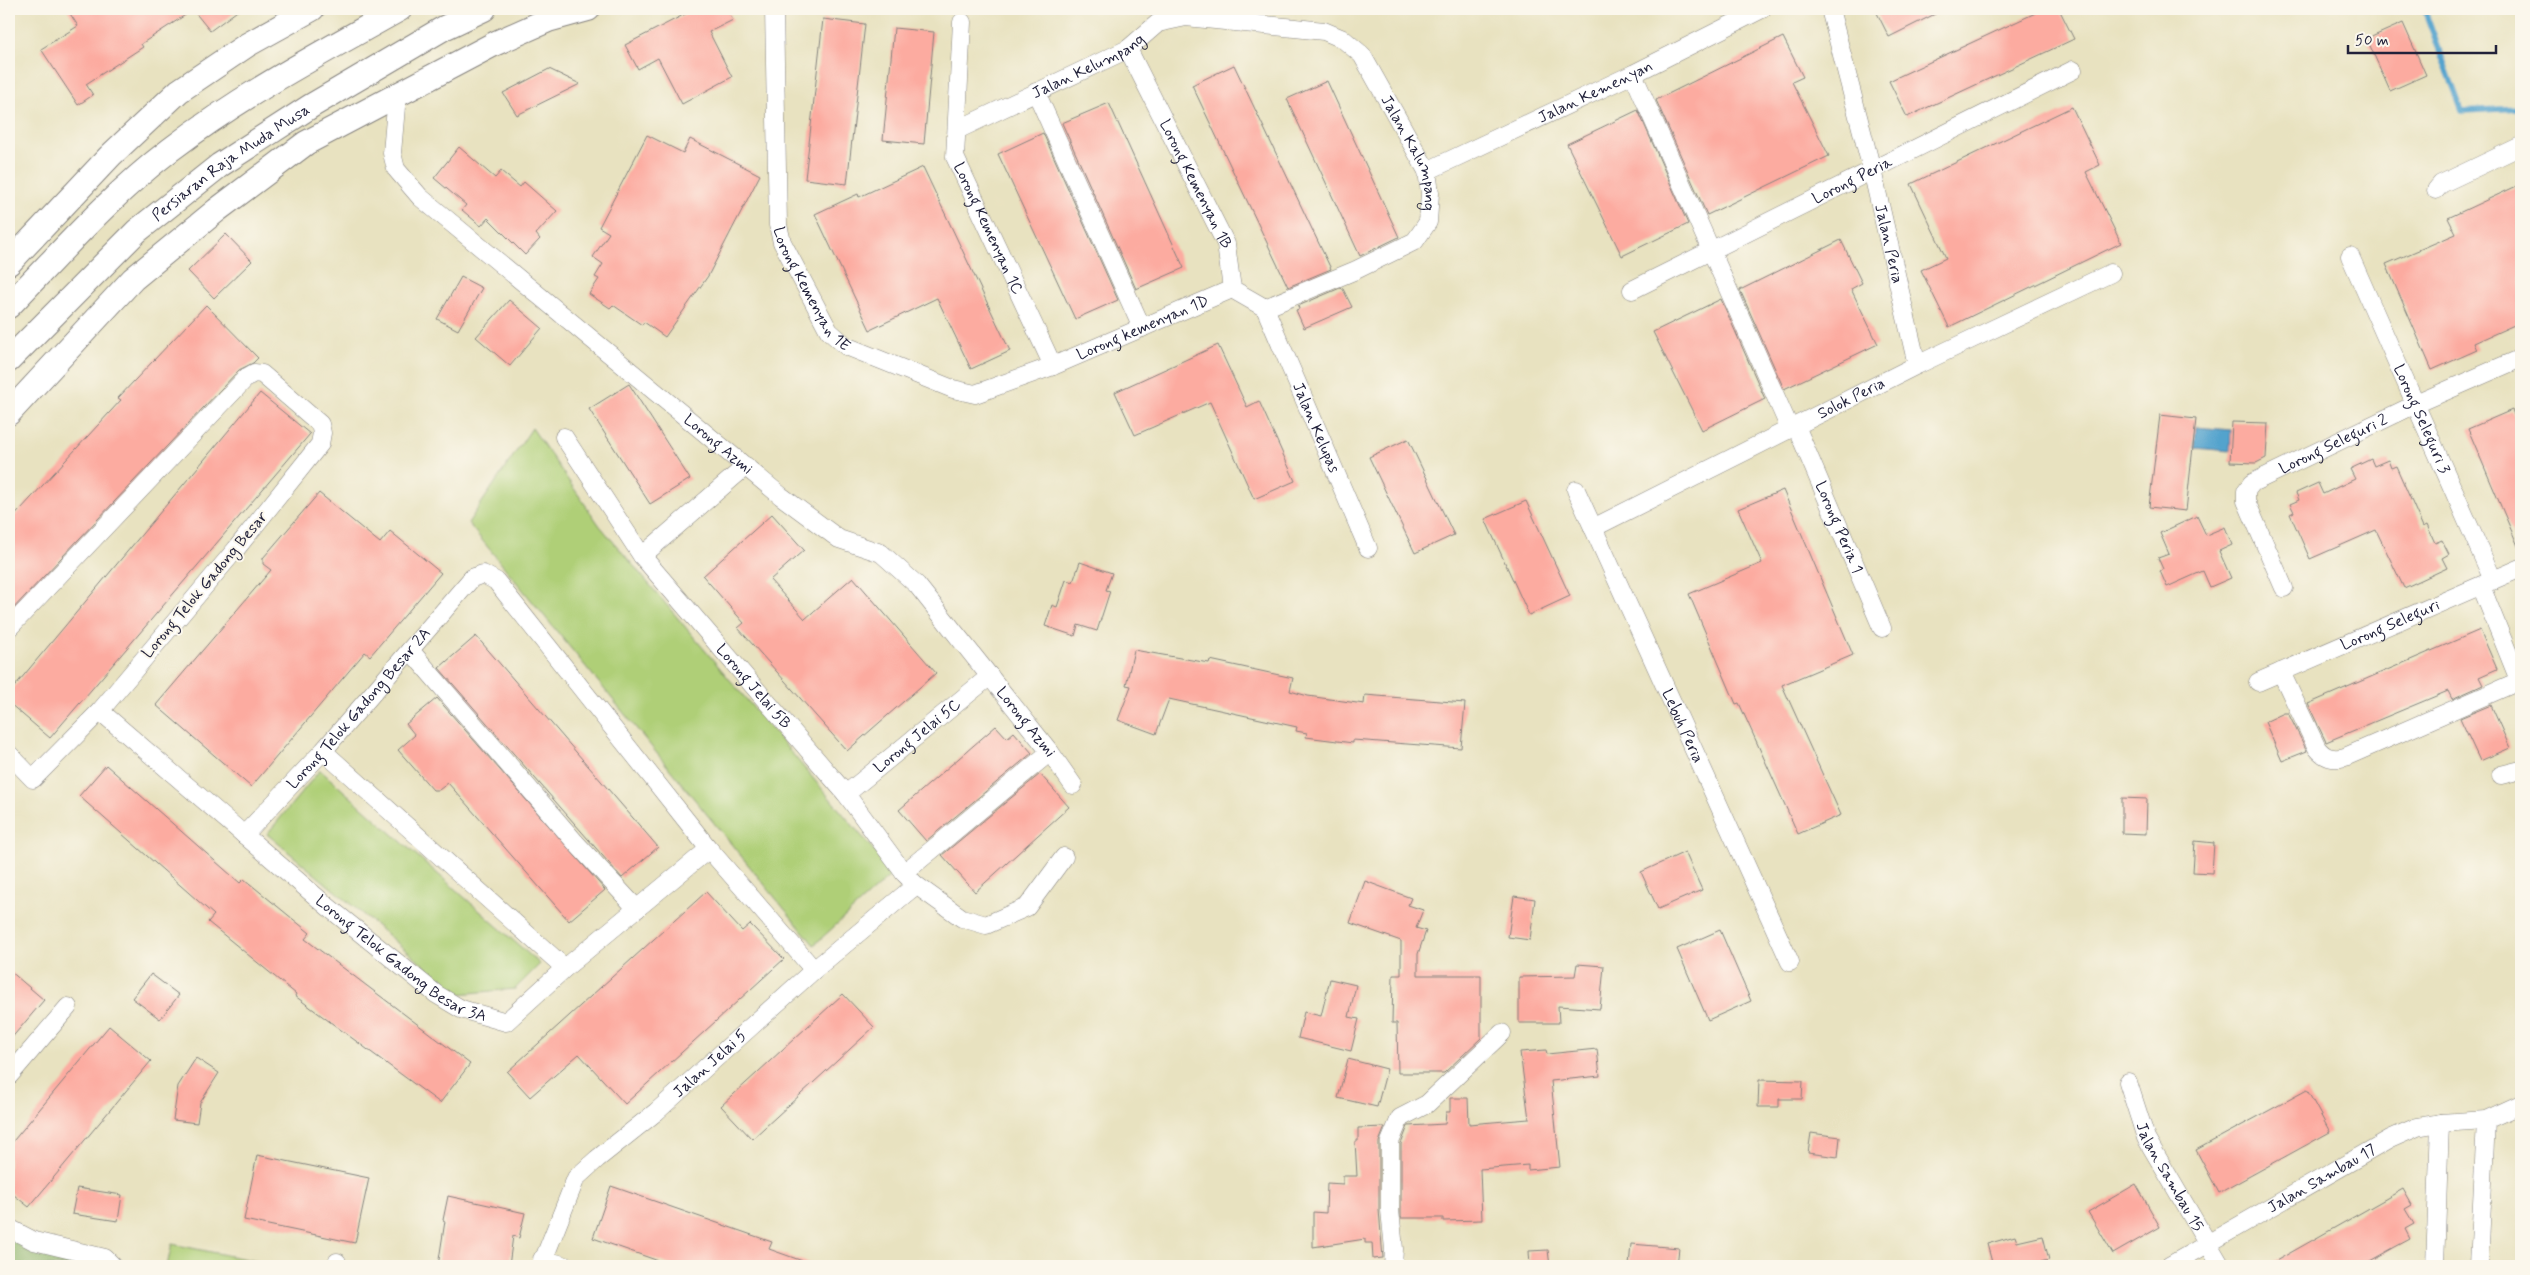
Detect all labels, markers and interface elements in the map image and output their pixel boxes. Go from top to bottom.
scale bar [2348,22,2495,54]
street label: Jalan Kelumpang [1028,29,1150,104]
text: 50 m [2355,31,2389,51]
street label: Jalan Kemenyan [1534,55,1656,128]
street label: Jalan Kalumpang [1376,91,1441,212]
street label: Persiaran Raja Muda Musa [147,99,314,226]
street label: Lorong Kemenyan 1B [1155,116,1237,252]
street label: Lorong Peria [1809,151,1896,209]
street label: Lorong Kemenyan 1C [949,159,1028,298]
street label: Jalan Peria [1870,202,1908,285]
street label: Lorong Kemenyan 1E [768,225,855,356]
street label: Lorong kemenyan 1D [1073,290,1212,365]
street label: Lorong Seleguri 3 [2389,361,2455,477]
street label: Solok Peria [1814,372,1889,424]
street label: Jalan Kelupas [1288,379,1345,476]
street label: Lorong Azmi [679,409,758,479]
street label: Lorong Seleguri 2 [2275,409,2391,479]
street label: Lorong Peria 1 [1810,478,1868,576]
street label: Lorong Telok Gadong Besar [137,507,274,663]
street label: Lorong Seleguri [2337,594,2443,655]
street label: Lorong Telok Gadong Besar 2A [282,623,435,793]
street label: Lorong Jelai 5B [711,639,796,733]
street label: Lorong Azmi [992,682,1061,761]
street label: Lebuh Peria [1657,685,1709,766]
street label: Lorong Jelai 5C [869,694,965,778]
street label: Lorong Telok Gadong Besar 3A [311,890,489,1026]
street label: Jalan Jelai 5 [668,1025,751,1102]
street label: Jalan Sambau 15 [2131,1120,2209,1235]
street label: Jalan Sambau 17 [2264,1139,2380,1218]

